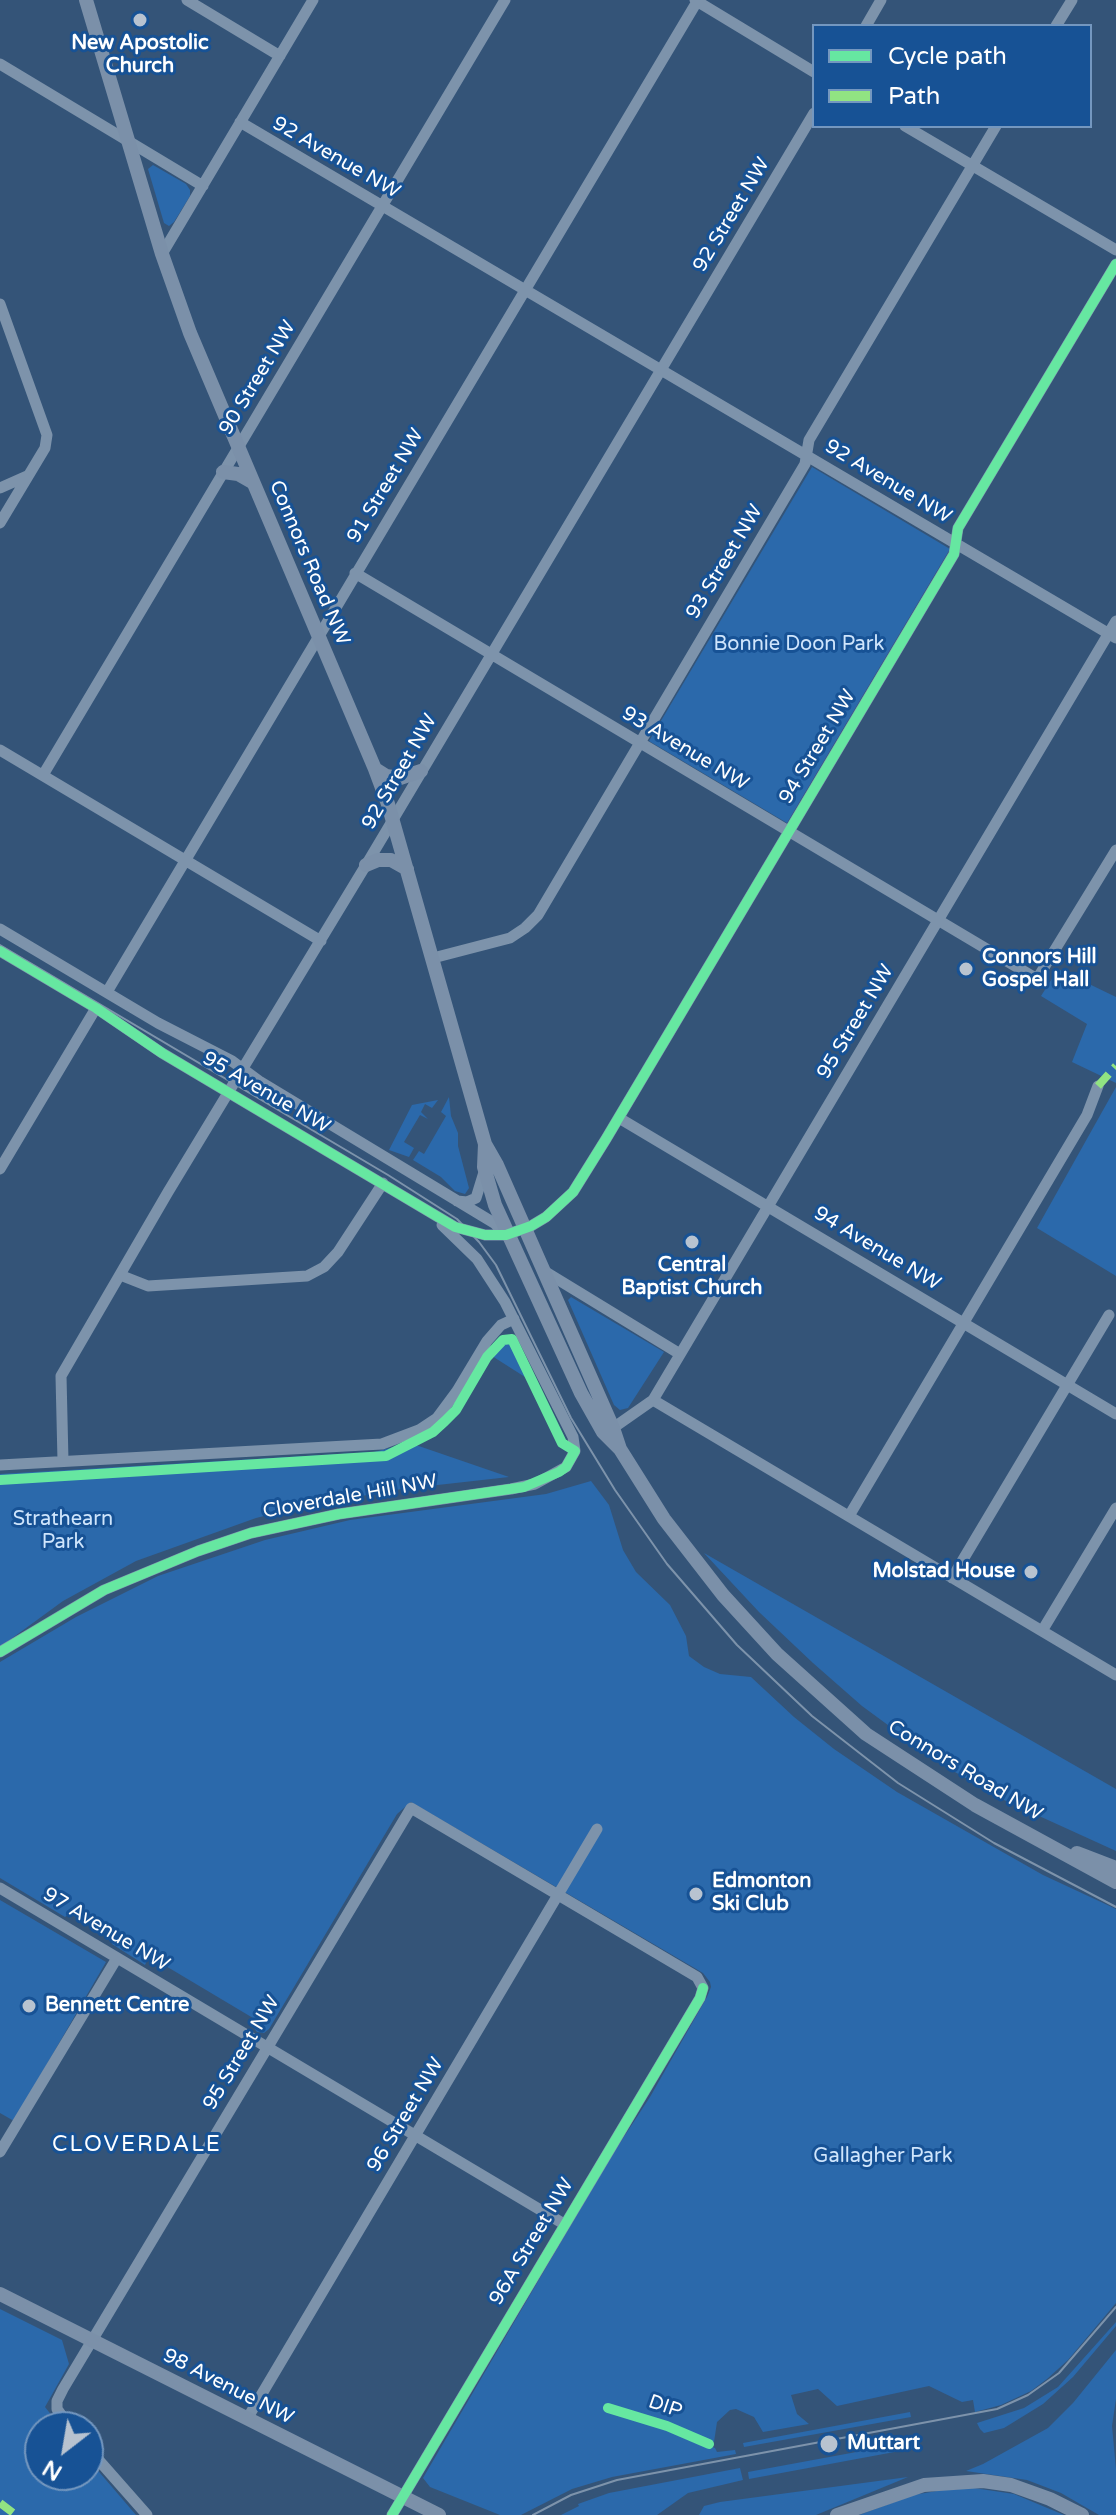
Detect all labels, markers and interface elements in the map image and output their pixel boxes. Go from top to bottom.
marker: New Apostolic Church [131,11,149,29]
legend [812,24,1092,128]
place label: New Apostolic Church [71,32,209,79]
text: Cycle path [888,42,1007,71]
text: Path [888,82,941,111]
street label: 92 Avenue NW [268,112,404,204]
street label: 92 Street NW [689,154,775,276]
street label: 90 Street NW [215,317,301,439]
street label: 91 Street NW [343,425,429,547]
street label: 92 Avenue NW [820,435,956,529]
street label: Connors Road NW [263,477,355,649]
street label: 93 Street NW [682,501,768,623]
park label: Bonnie Doon Park [714,633,884,657]
street label: 94 Street NW [775,686,861,808]
street label: 93 Avenue NW [617,702,753,796]
street label: 92 Street NW [357,710,443,834]
place label: Connors Hill Gospel Hall [982,946,1097,993]
marker: Connors Hill Gospel Hall [957,960,975,978]
street label: 95 Street NW [813,961,899,1083]
street label: 95 Avenue NW [198,1047,334,1139]
street label: 94 Avenue NW [809,1202,945,1296]
marker: Central Baptist Church [683,1233,701,1251]
place label: Central Baptist Church [622,1254,762,1301]
street label: Cloverdale Hill NW [261,1470,439,1524]
park label: Strathearn Park [13,1508,113,1555]
place label: Molstad House [873,1560,1015,1584]
marker: Molstad House [1022,1563,1040,1581]
street label: Connors Road NW [883,1715,1047,1827]
place label: Edmonton Ski Club [712,1870,811,1917]
street label: 97 Avenue NW [38,1883,174,1977]
marker: Edmonton Ski Club [687,1885,705,1903]
street label: 95 Street NW [199,1992,285,2114]
place label: Bennett Centre [45,1994,189,2018]
marker: Bennett Centre [20,1997,38,2015]
street label: 96 Street NW [363,2054,449,2176]
district label: CLOVERDALE [52,2132,222,2158]
park label: Gallagher Park [813,2145,953,2169]
street label: 96A Street NW [485,2174,579,2310]
street label: 98 Avenue NW [159,2344,297,2430]
street label: DIP [645,2390,685,2424]
north arrow [24,2411,104,2491]
place label: Muttart [847,2432,920,2456]
marker: Muttart [818,2433,840,2455]
text: N [38,2454,67,2486]

